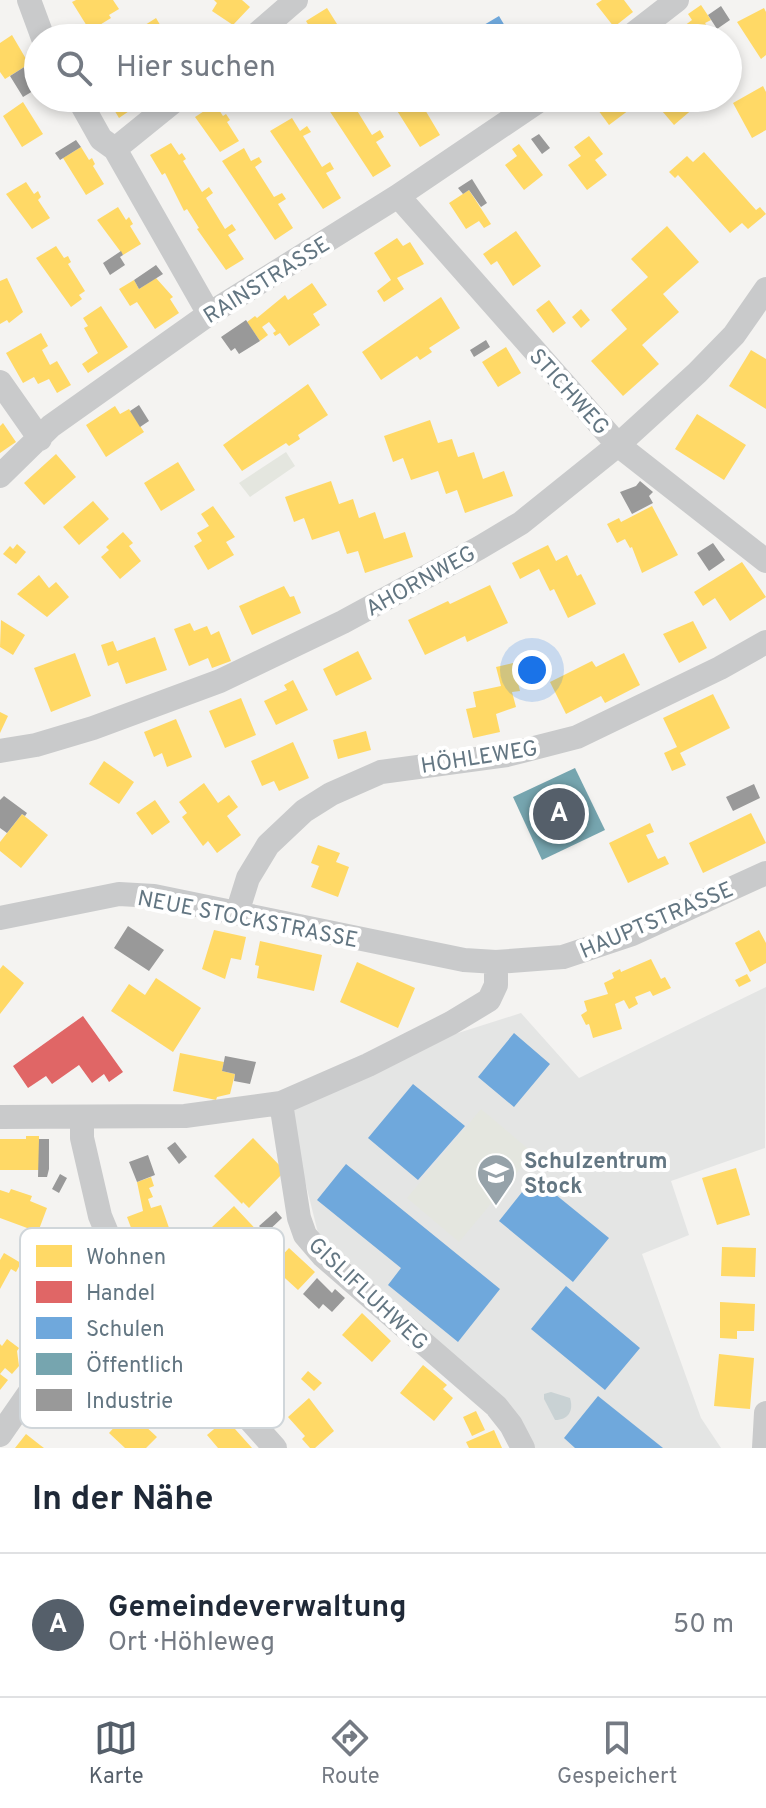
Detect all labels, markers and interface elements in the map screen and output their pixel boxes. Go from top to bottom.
search box [24,24,742,112]
icon: search [52,46,96,90]
text: Hier suchen [116,50,276,87]
street label: RAINSTRASSE [199,232,335,331]
street label: STICHWEG [522,344,614,441]
street label: AHORNWEG [361,541,481,623]
your location [512,650,552,690]
street label: HÖHLEWEG [419,734,540,781]
pin: A [533,784,585,844]
street label: HAUPTSTRASSE [576,877,738,966]
street label: NEUE STOCKSTRASSE [135,886,360,955]
place label: Schulzentrum Stock [524,1149,668,1201]
school or university icon: Schulzentrum Stock [475,1152,517,1207]
legend [20,1228,284,1428]
street label: GISLIFLUHWEG [302,1233,433,1357]
text: Wohnen [86,1245,166,1272]
text: Handel [86,1281,155,1308]
text: Schulen [86,1317,165,1344]
text: Öffentlich [86,1351,184,1380]
text: Industrie [86,1389,173,1416]
text: In der Nähe [32,1479,214,1522]
text: Gemeindeverwaltung [108,1590,407,1627]
text: A [49,1609,67,1642]
text: 50 m [673,1609,734,1642]
text: Ort · Höhleweg [108,1627,275,1660]
tab: Karte [89,1716,144,1791]
tab: Route [321,1716,380,1791]
tab: Gespeichert [557,1716,677,1791]

